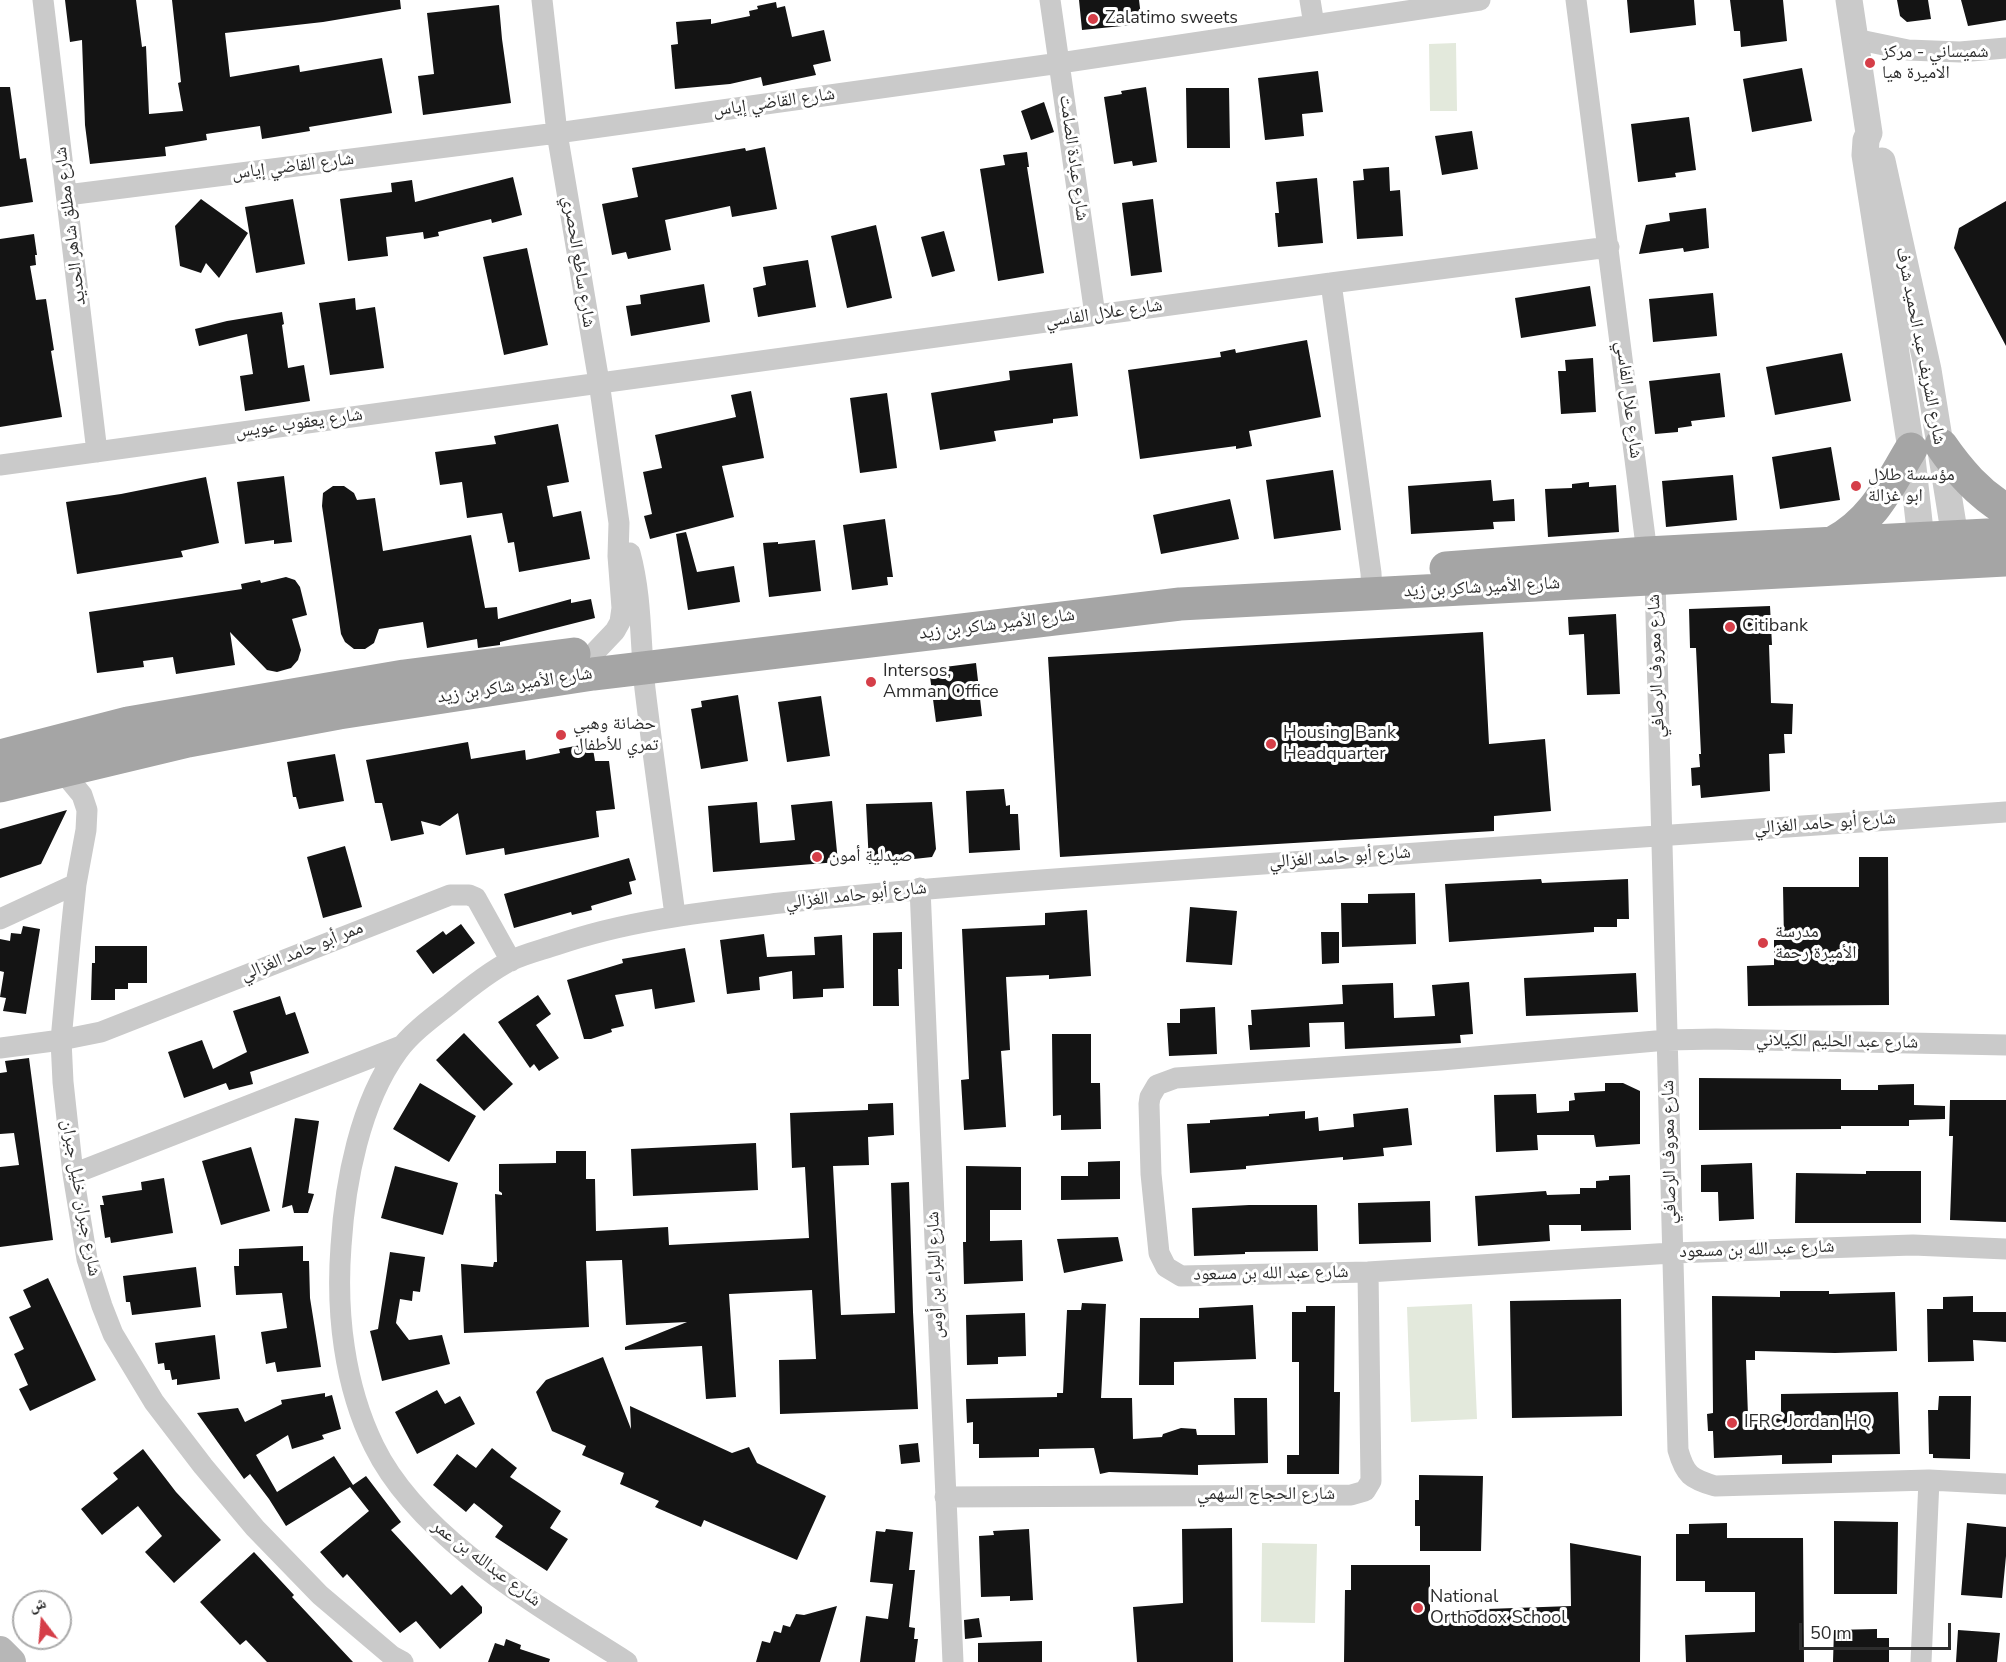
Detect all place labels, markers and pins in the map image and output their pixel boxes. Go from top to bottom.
place label: Zalatimo sweets [1105,8,1238,30]
marker: Zalatimo sweets [1086,12,1100,26]
place label: شميساني - مركز الاميرة هيا [1882,42,1989,84]
marker: شميساني - مركز الاميرة هيا [1863,56,1877,70]
place label: مؤسسة طلال ابو غزالة [1868,465,1955,508]
marker: مؤسسة طلال ابو غزالة [1849,479,1863,493]
place label: Citibank [1742,616,1808,638]
marker: Citibank [1723,620,1737,634]
place label: Intersos, Amman Office [883,661,999,704]
marker: Intersos, Amman Office [864,675,878,689]
place label: حضانة وهبي تمري للأطفال [573,714,659,756]
place label: Housing Bank Headquarter [1283,723,1396,766]
marker: حضانة وهبي تمري للأطفال [554,728,568,742]
marker: Housing Bank Headquarter [1264,737,1278,751]
place label: صيدلية أمون [829,846,913,868]
marker: صيدلية أمون [810,850,824,864]
place label: مدرسة الأميرة رحمة [1775,922,1857,964]
marker: مدرسة الأميرة رحمة [1756,936,1770,950]
place label: IFRC Jordan HQ [1744,1412,1872,1434]
marker: IFRC Jordan HQ [1725,1416,1739,1430]
place label: National Orthodox School [1430,1587,1567,1630]
marker: National Orthodox School [1411,1601,1425,1615]

